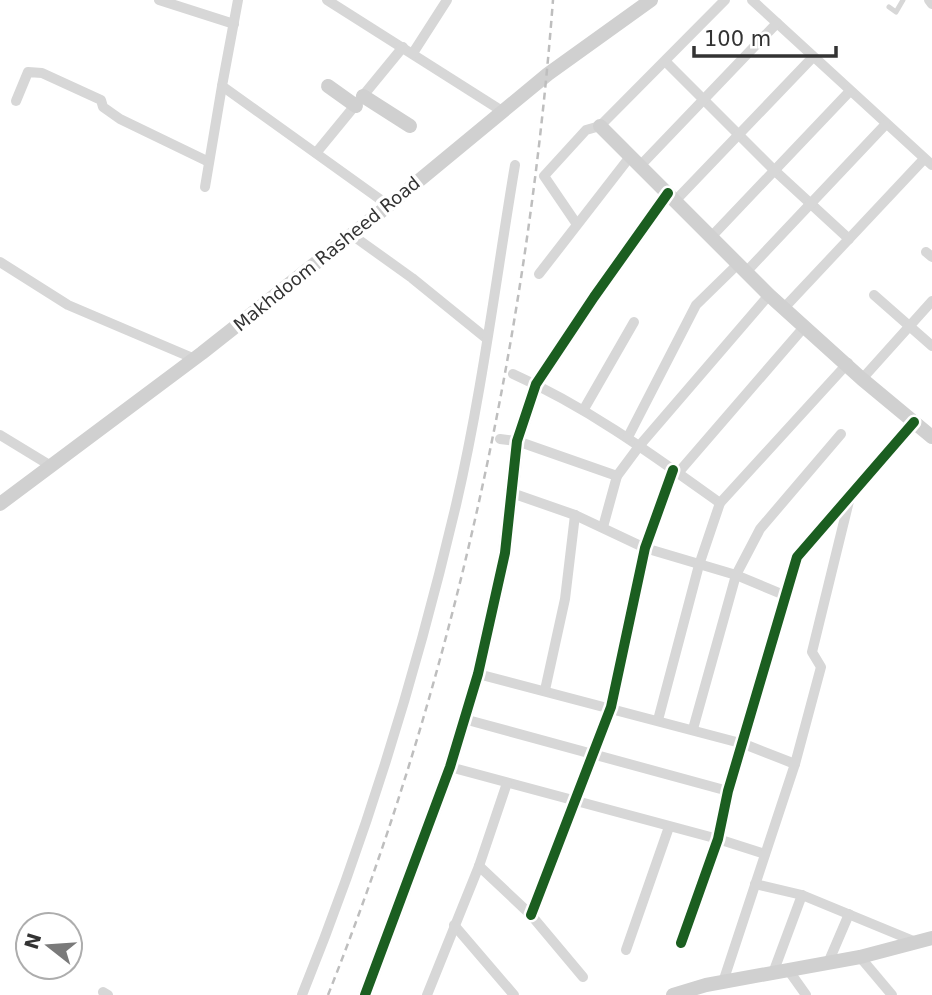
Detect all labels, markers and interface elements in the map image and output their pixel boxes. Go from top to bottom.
scale bar [694,14,836,58]
text: 100 m [704,27,771,51]
street label: Makhdoom Rasheed Road [229,172,424,335]
north arrow [14,911,84,981]
text: N [20,930,46,952]

